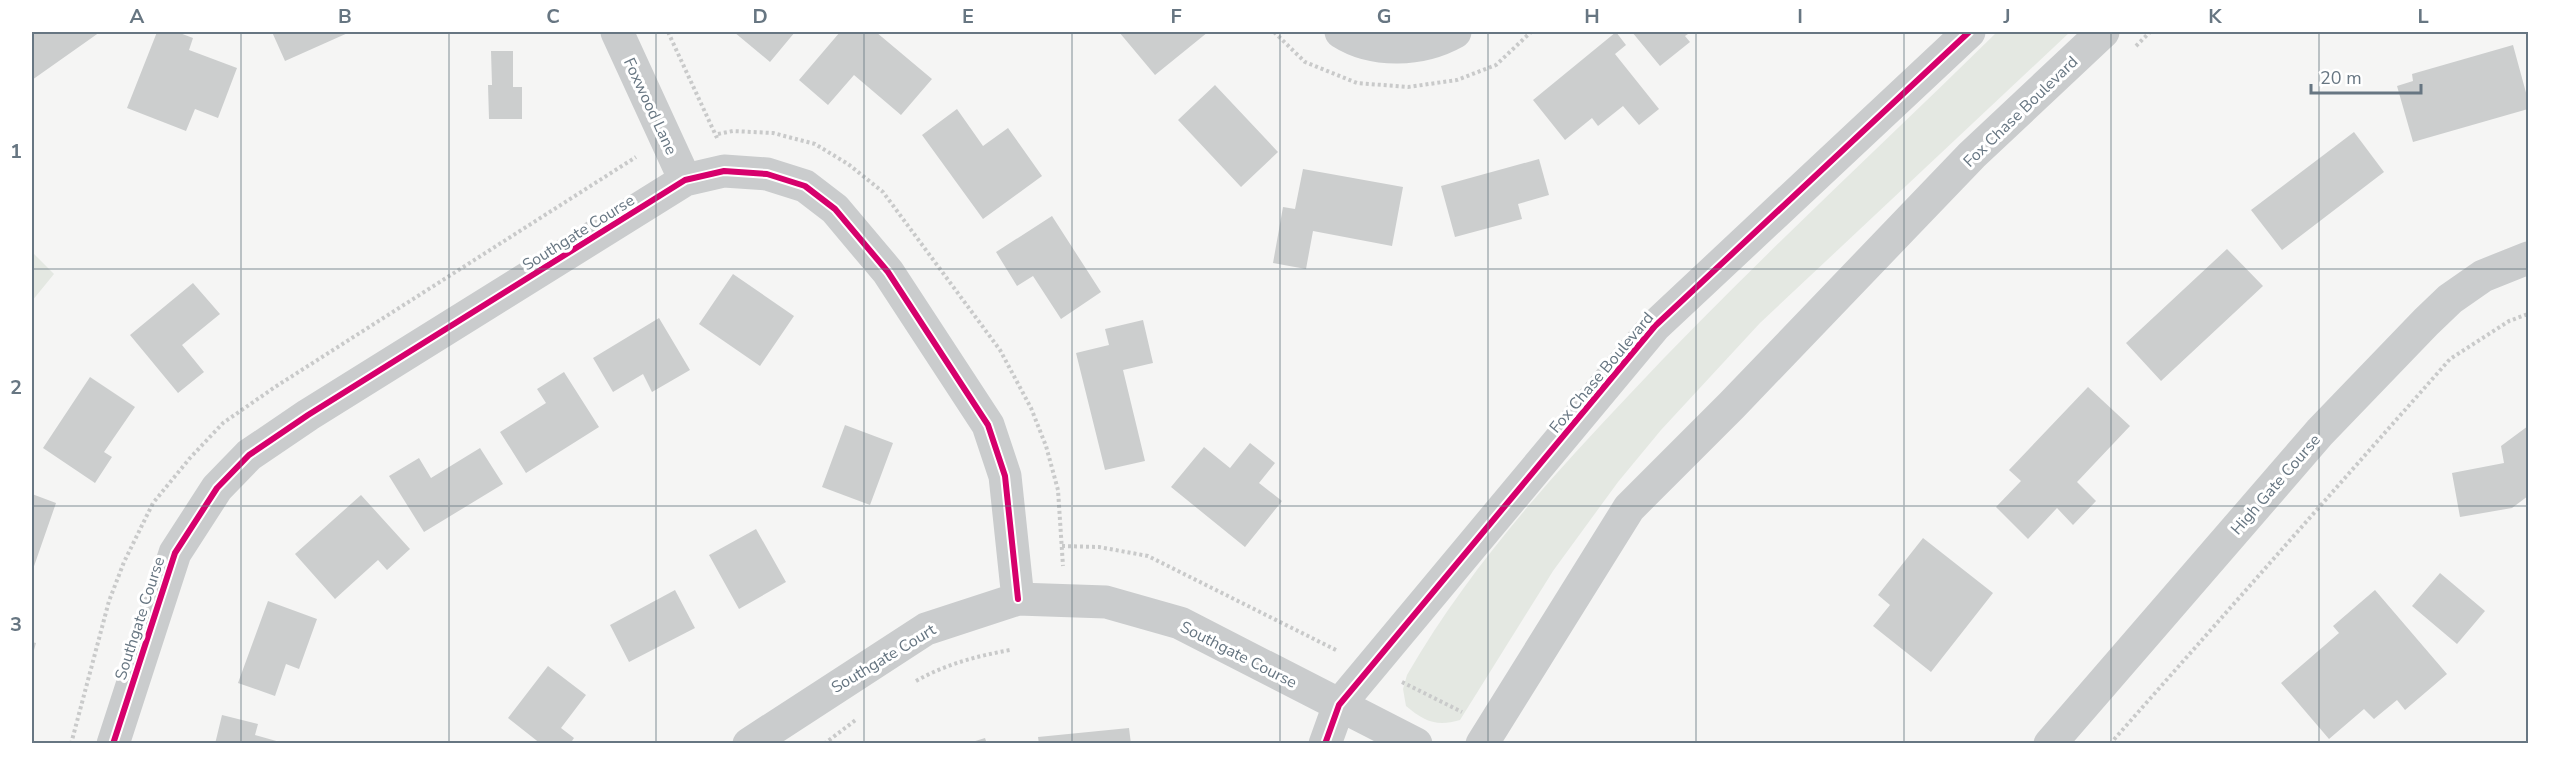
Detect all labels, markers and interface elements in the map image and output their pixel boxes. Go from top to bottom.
text: A [130,3,145,30]
text: B [338,3,352,30]
text: C [546,3,560,30]
text: D [752,3,768,30]
text: E [962,3,974,30]
text: F [1170,3,1182,30]
text: G [1377,3,1391,30]
text: H [1584,3,1600,30]
text: I [1797,3,1803,30]
text: J [2002,3,2011,30]
text: K [2208,3,2222,30]
text: L [2417,3,2429,30]
street label: Fox Chase Boulevard [1959,51,2083,172]
street label: Foxwood Lane [618,54,682,159]
scale bar [2311,57,2420,95]
text: 20 m [2320,66,2362,90]
text: 1 [10,138,22,165]
street label: Southgate Course [518,190,639,276]
street label: Fox Chase Boulevard [1545,307,1659,438]
text: 2 [10,374,22,401]
street label: High Gate Course [2226,430,2326,540]
street label: Southgate Course [110,554,170,683]
text: 3 [10,611,22,638]
street label: Southgate Course [1176,616,1301,694]
street label: Southgate Court [827,619,940,699]

